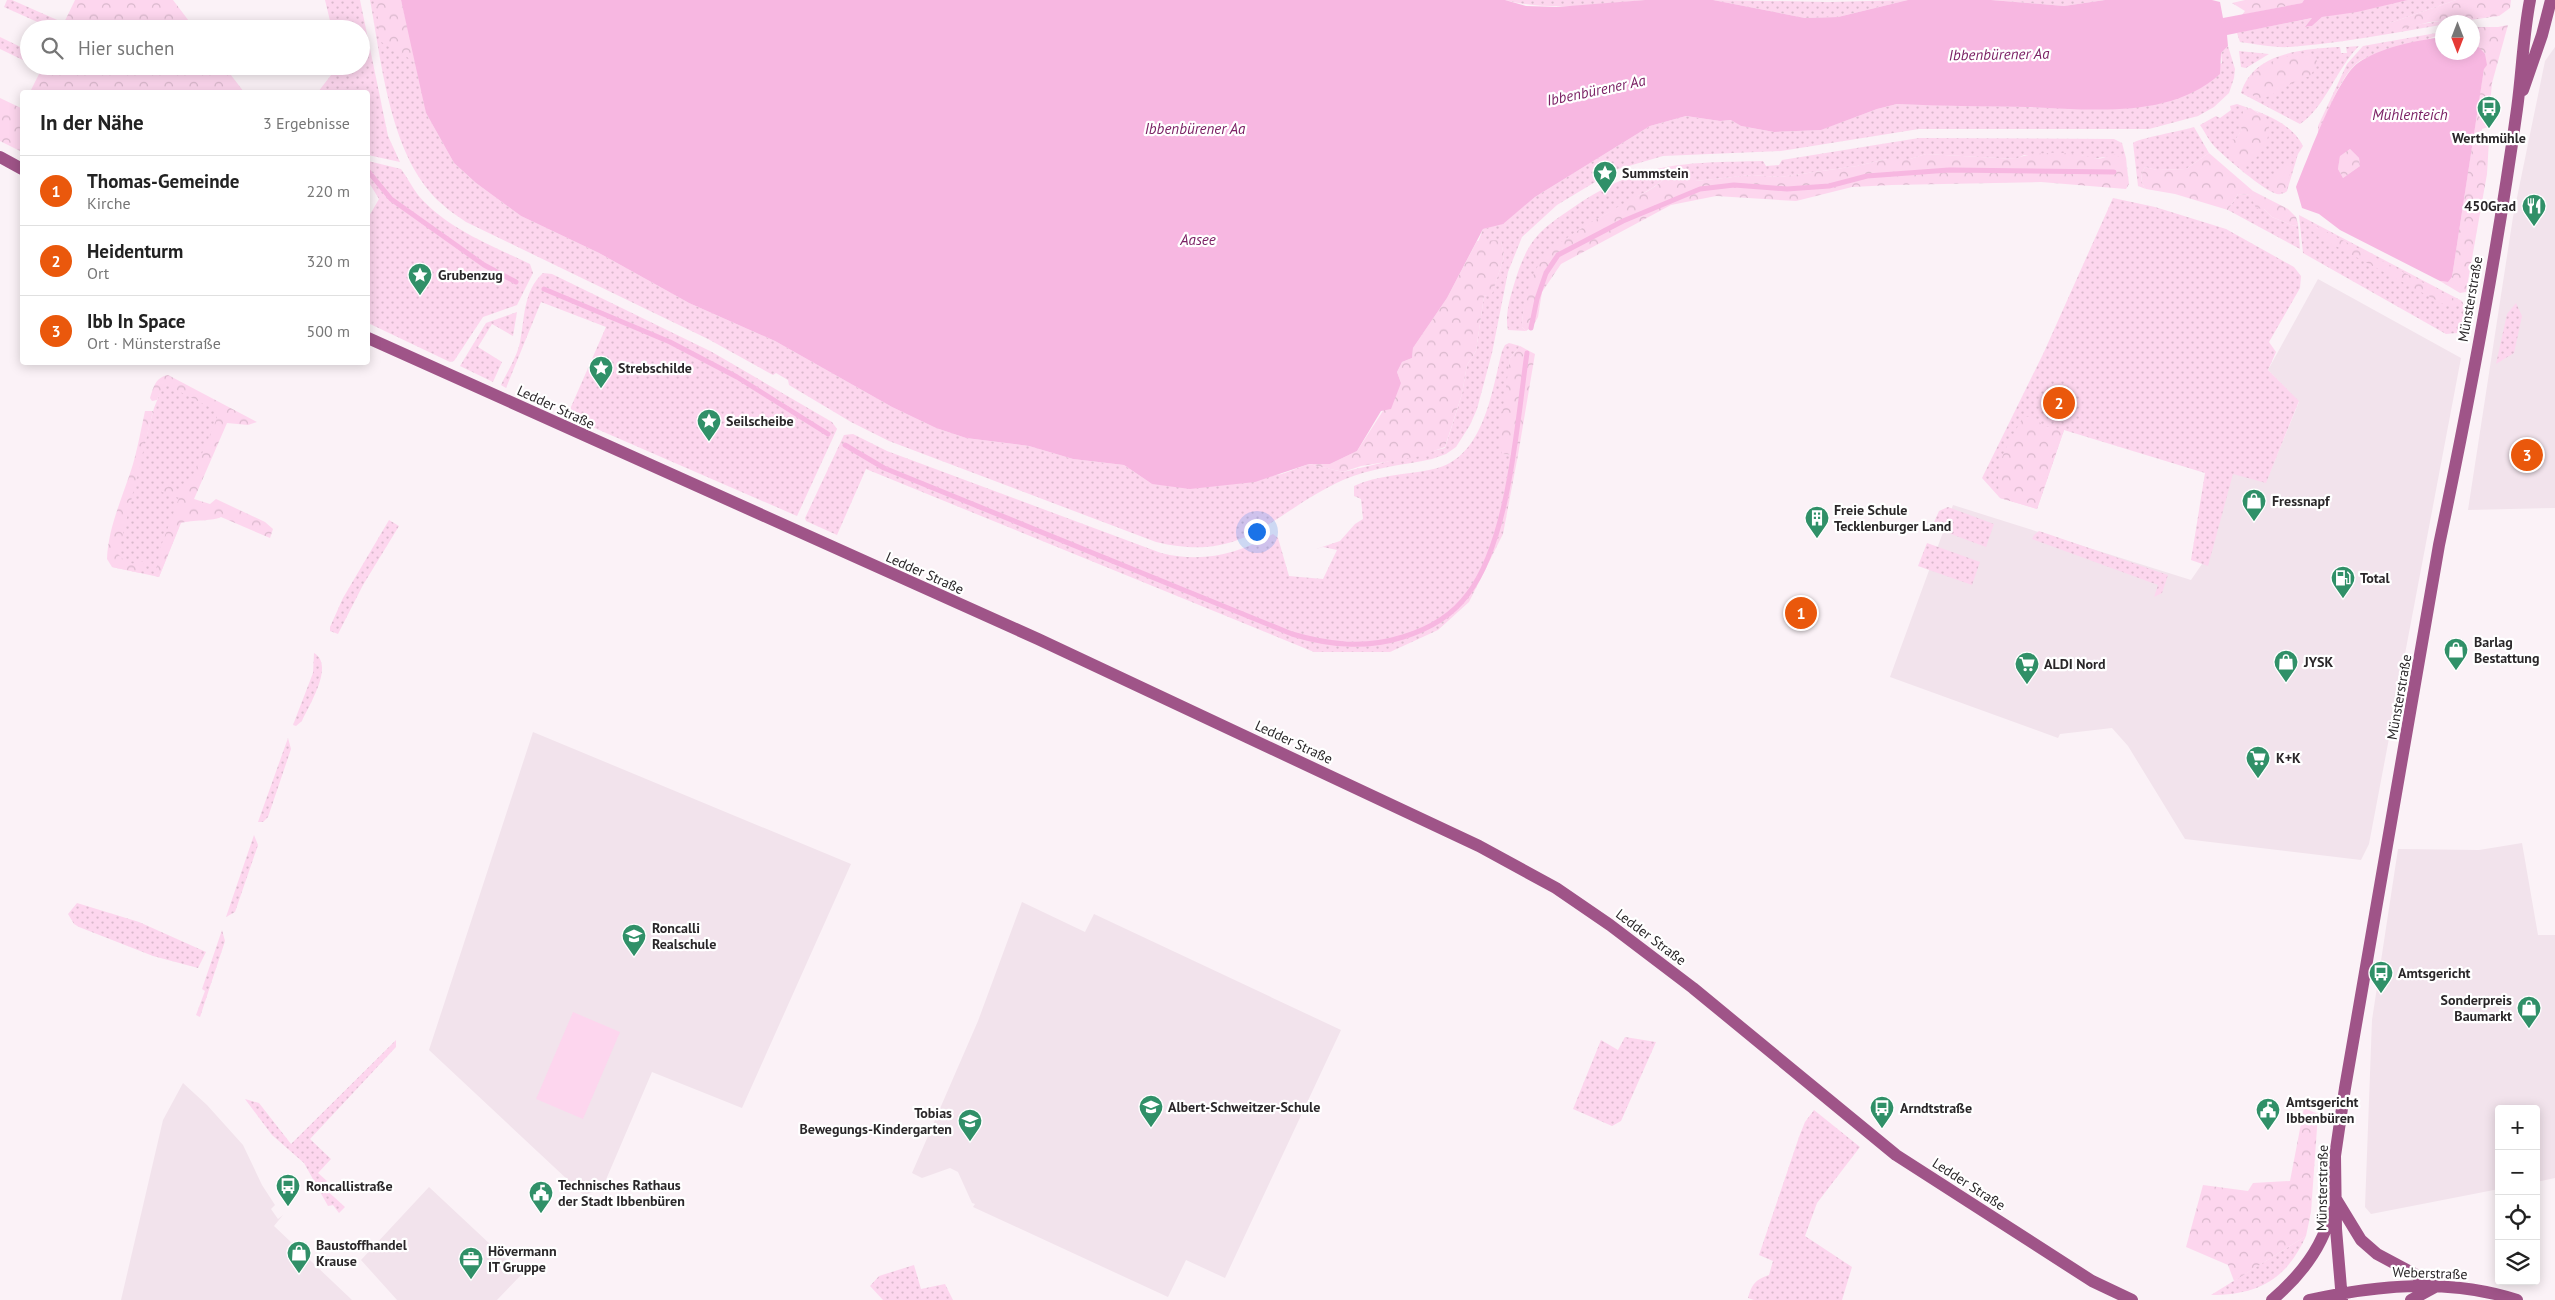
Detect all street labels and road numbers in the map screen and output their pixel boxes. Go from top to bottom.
street label: Münsterstraße [2454,255,2486,343]
street label: Ledder Straße [514,381,598,433]
street label: Ledder Straße [883,548,967,598]
street label: Münsterstraße [2383,653,2415,741]
street label: Ledder Straße [1252,716,1336,768]
street label: Ledder Straße [1612,905,1690,969]
street label: Münsterstraße [2312,1145,2332,1231]
street label: Ledder Straße [1929,1154,2009,1214]
street label: Weberstraße [2392,1263,2468,1283]

